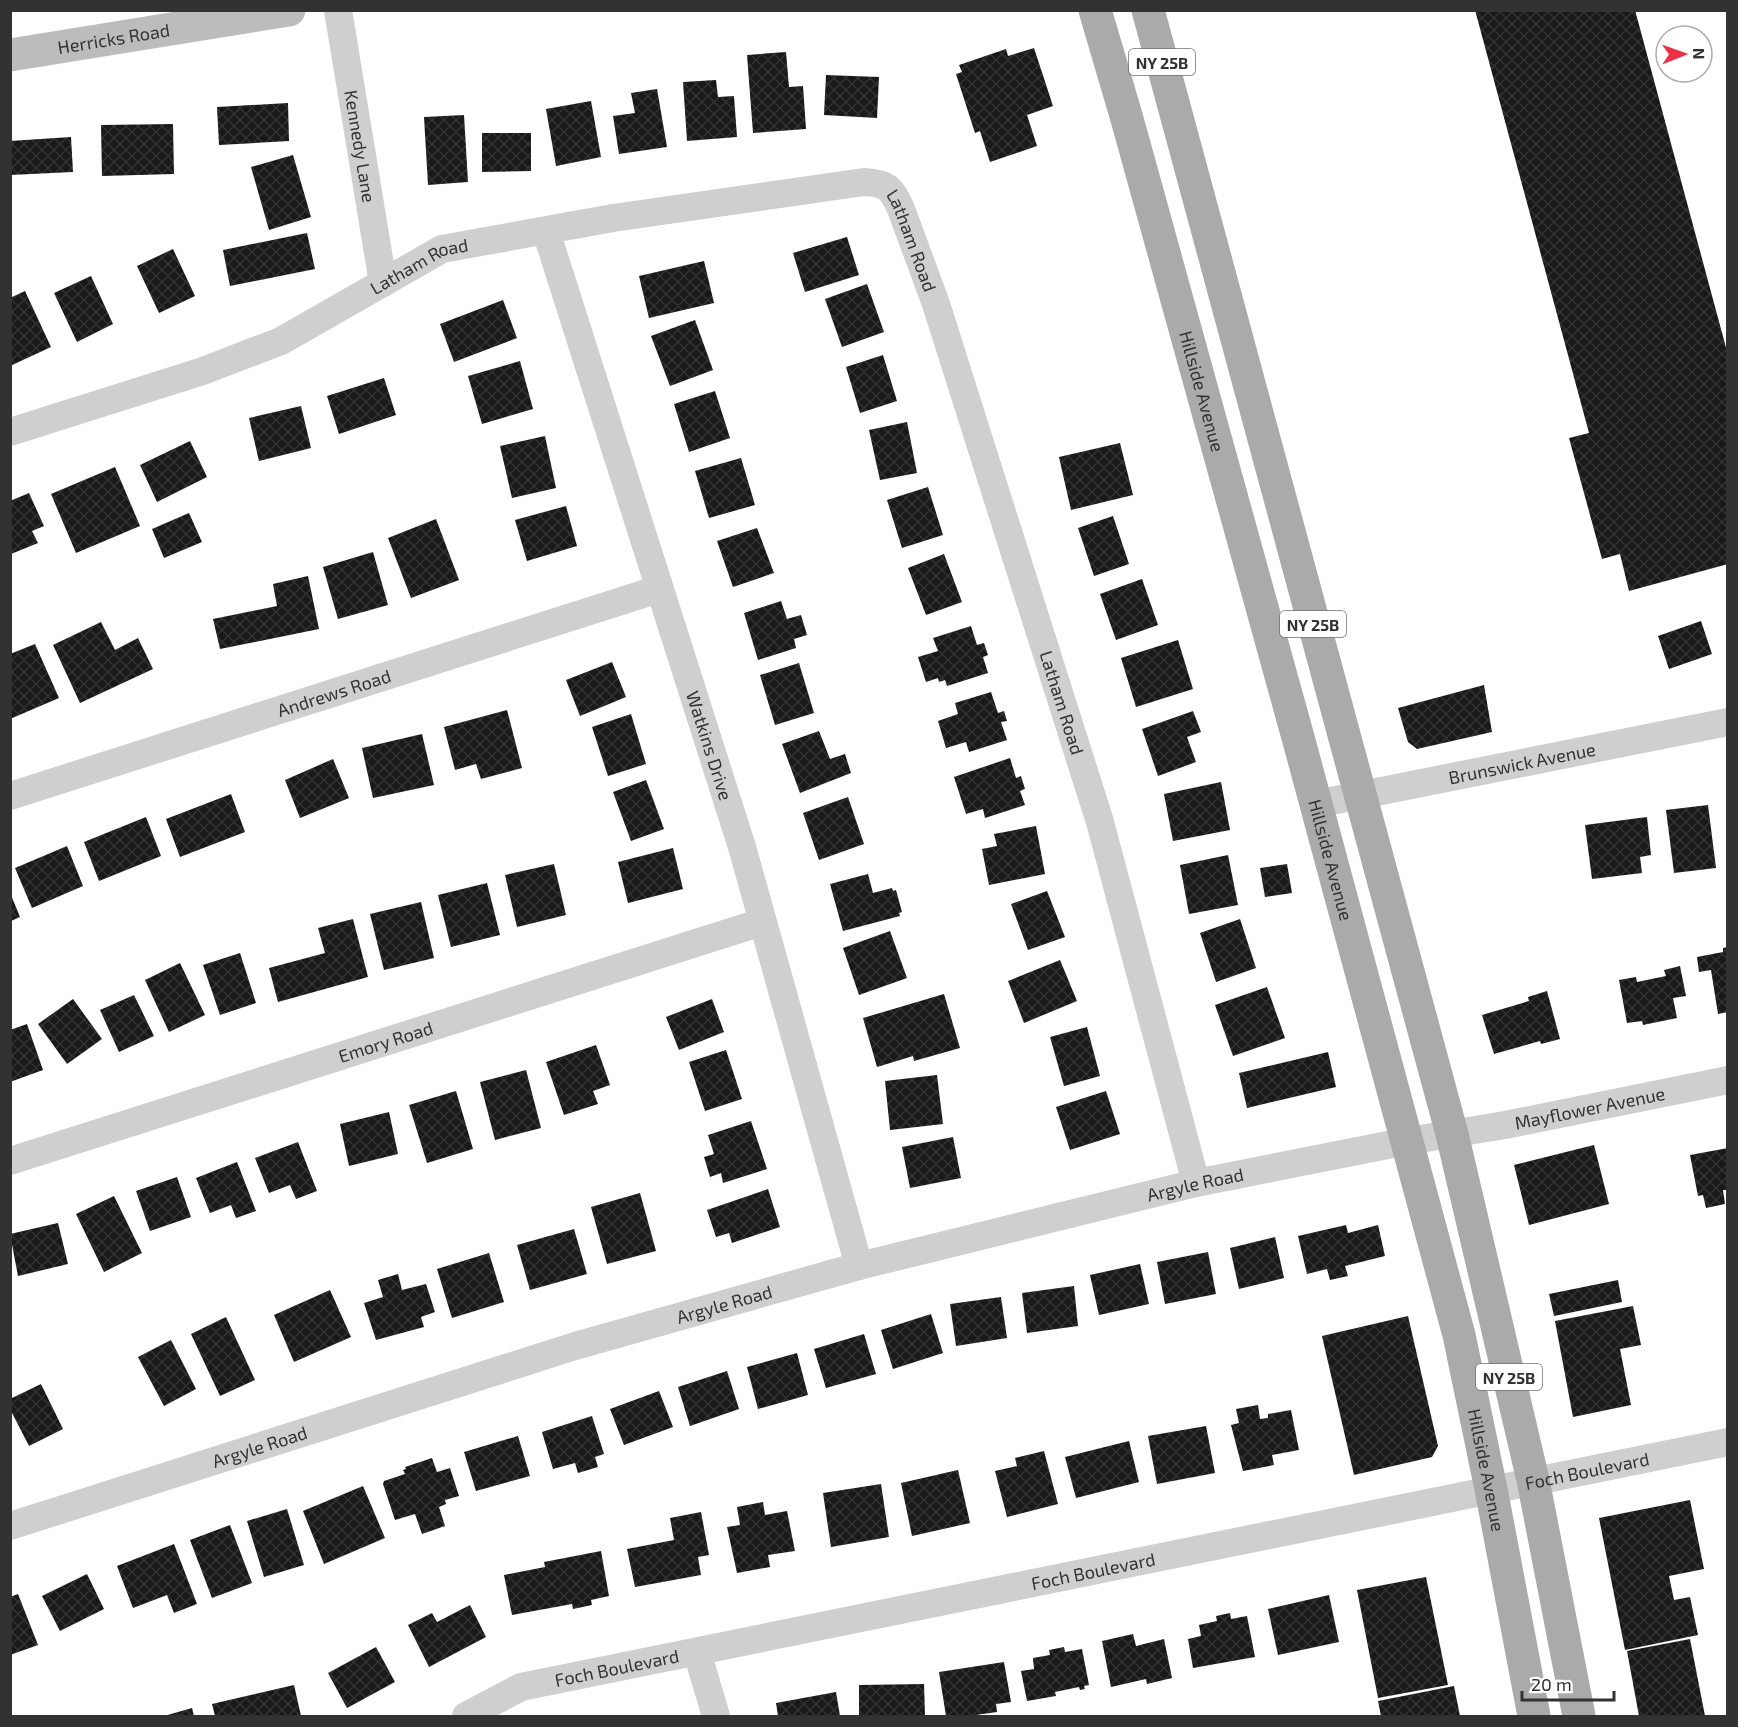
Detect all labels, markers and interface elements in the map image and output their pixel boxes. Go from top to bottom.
street label: Herricks Road [56,18,171,58]
north arrow [1654,24,1714,84]
text: N [1690,48,1709,60]
road number: NY 25B [1129,49,1195,75]
street label: Kennedy Lane [340,88,381,204]
street label: Latham Road [882,185,941,295]
street label: Latham Road [366,233,470,299]
street label: Hillside Avenue [1175,328,1229,454]
road number: NY 25B [1280,611,1346,637]
street label: Latham Road [1035,648,1089,757]
street label: Andrews Road [274,664,394,721]
street label: Watkins Drive [682,688,737,803]
street label: Brunswick Avenue [1447,738,1597,788]
street label: Hillside Avenue [1304,797,1358,923]
street label: Emory Road [335,1016,436,1067]
street label: Mayflower Avenue [1513,1082,1667,1134]
street label: Argyle Road [1144,1163,1245,1206]
street label: Argyle Road [674,1280,775,1328]
road number: NY 25B [1476,1364,1542,1390]
street label: Hillside Avenue [1464,1407,1510,1533]
street label: Argyle Road [209,1421,310,1472]
street label: Foch Boulevard [1523,1447,1651,1494]
street label: Foch Boulevard [1029,1548,1157,1594]
street label: Foch Boulevard [553,1644,681,1691]
scale bar [1522,1664,1614,1702]
text: 20 m [1531,1673,1572,1695]

